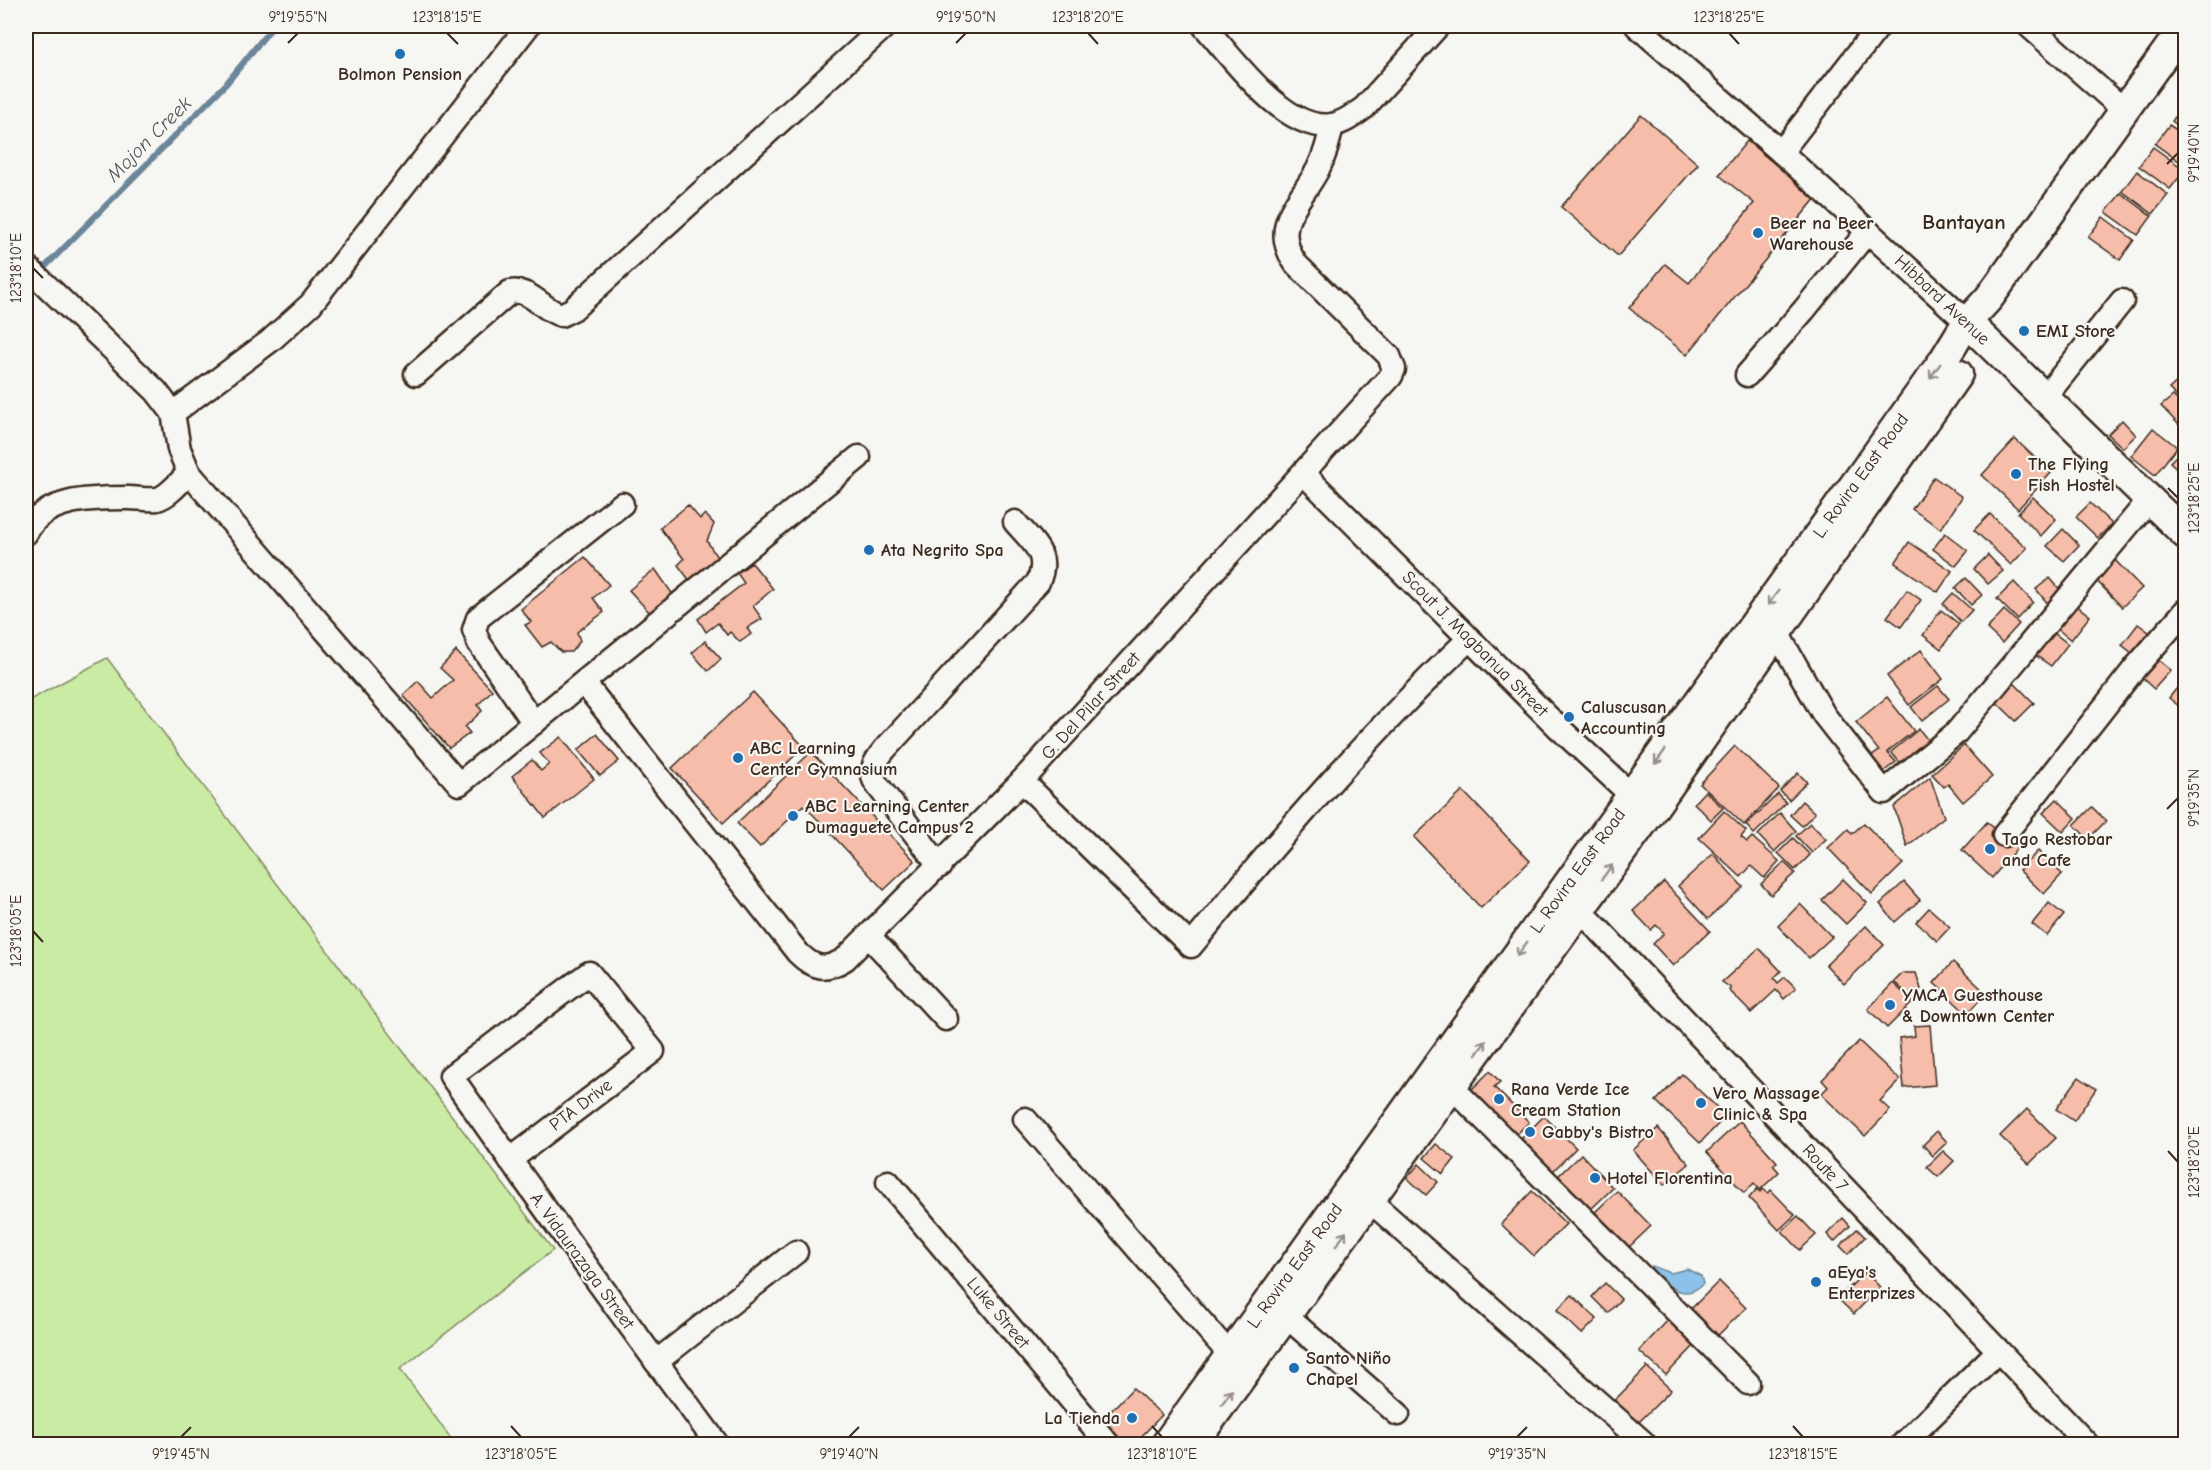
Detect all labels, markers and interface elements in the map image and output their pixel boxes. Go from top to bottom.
text: 9°19'55"N [269,8,327,26]
text: 123°18'15"E [413,8,481,26]
text: 9°19'50"N [936,8,996,26]
text: 123°18'20"E [1052,8,1124,26]
text: 123°18'25"E [1694,8,1764,26]
marker: Bolmon Pension [393,47,407,61]
place label: Bolmon Pension [338,64,462,85]
water label: Mojon Creek [101,92,196,187]
text: 9°19'40"N [2185,124,2203,182]
district label: Bantayan [1922,210,2006,234]
place label: Beer na Beer Warehouse [1770,213,1874,255]
marker: Beer na Beer Warehouse [1751,226,1765,240]
text: 123°18'10"E [7,233,25,303]
street label: Hibbard Avenue [1890,251,1994,349]
place label: EMI Store [2036,321,2115,342]
marker: EMI Store [2017,324,2031,338]
one-way arrow [1929,363,1942,379]
street label: L. Rovira East Road [1809,410,1913,542]
place label: The Flying Fish Hostel [2028,454,2115,496]
text: 123°18'25"E [2185,463,2203,533]
marker: The Flying Fish Hostel [2009,467,2023,481]
place label: Ata Negrito Spa [881,540,1004,561]
marker: Ata Negrito Spa [862,543,876,557]
street label: Scout J. Magbanua Street [1398,567,1553,722]
one-way arrow [1767,590,1779,606]
street label: G. Del Pilar Street [1037,647,1145,764]
place label: Caluscusan Accounting [1581,697,1667,739]
marker: Caluscusan Accounting [1562,710,1576,724]
place label: ABC Learning Center Gymnasium [750,738,897,780]
one-way arrow [1654,748,1666,764]
marker: ABC Learning Center Gymnasium [731,751,745,765]
text: 9°19'35"N [2185,769,2203,827]
place label: ABC Learning Center Dumaguete Campus 2 [805,796,974,838]
street label: L. Rovira East Road [1526,805,1630,937]
marker: ABC Learning Center Dumaguete Campus 2 [786,809,800,823]
place label: Tago Restobar and Cafe [2002,829,2113,871]
marker: Tago Restobar and Cafe [1983,842,1997,856]
one-way arrow [1601,865,1613,881]
text: 123°18'05"E [7,895,25,967]
one-way arrow [1516,941,1528,957]
place label: YMCA Guesthouse & Downtown Center [1902,985,2055,1027]
marker: YMCA Guesthouse & Downtown Center [1883,998,1897,1012]
one-way arrow [1475,1040,1487,1056]
street label: PTA Drive [545,1075,617,1135]
place label: Rana Verde Ice Cream Station [1511,1079,1630,1121]
place label: Vero Massage Clinic & Spa [1713,1083,1820,1125]
marker: Rana Verde Ice Cream Station [1492,1092,1506,1106]
marker: Vero Massage Clinic & Spa [1694,1096,1708,1110]
place label: Gabby's Bistro [1542,1122,1654,1143]
marker: Gabby's Bistro [1523,1125,1537,1139]
text: 123°18'20"E [2185,1126,2203,1198]
street label: Route 7 [1798,1140,1853,1197]
place label: Hotel Florentina [1607,1168,1733,1189]
marker: Hotel Florentina [1588,1171,1602,1185]
street label: A. Vidaurazaga Street [525,1189,639,1334]
street label: L. Rovira East Road [1243,1200,1347,1332]
one-way arrow [1335,1232,1347,1248]
place label: aEya's Enterprizes [1828,1262,1915,1304]
street label: Luke Street [962,1273,1034,1354]
marker: aEya's Enterprizes [1809,1275,1823,1289]
place label: Santo Niño Chapel [1306,1348,1391,1390]
marker: Santo Niño Chapel [1287,1361,1301,1375]
one-way arrow [1221,1390,1233,1406]
place label: La Tienda [1044,1408,1120,1429]
marker: La Tienda [1125,1411,1139,1425]
text: 9°19'45"N [152,1445,210,1463]
text: 123°18'05"E [485,1445,557,1463]
text: 9°19'40"N [820,1445,878,1463]
text: 123°18'10"E [1127,1445,1197,1463]
text: 9°19'35"N [1488,1445,1546,1463]
text: 123°18'15"E [1769,1445,1837,1463]

